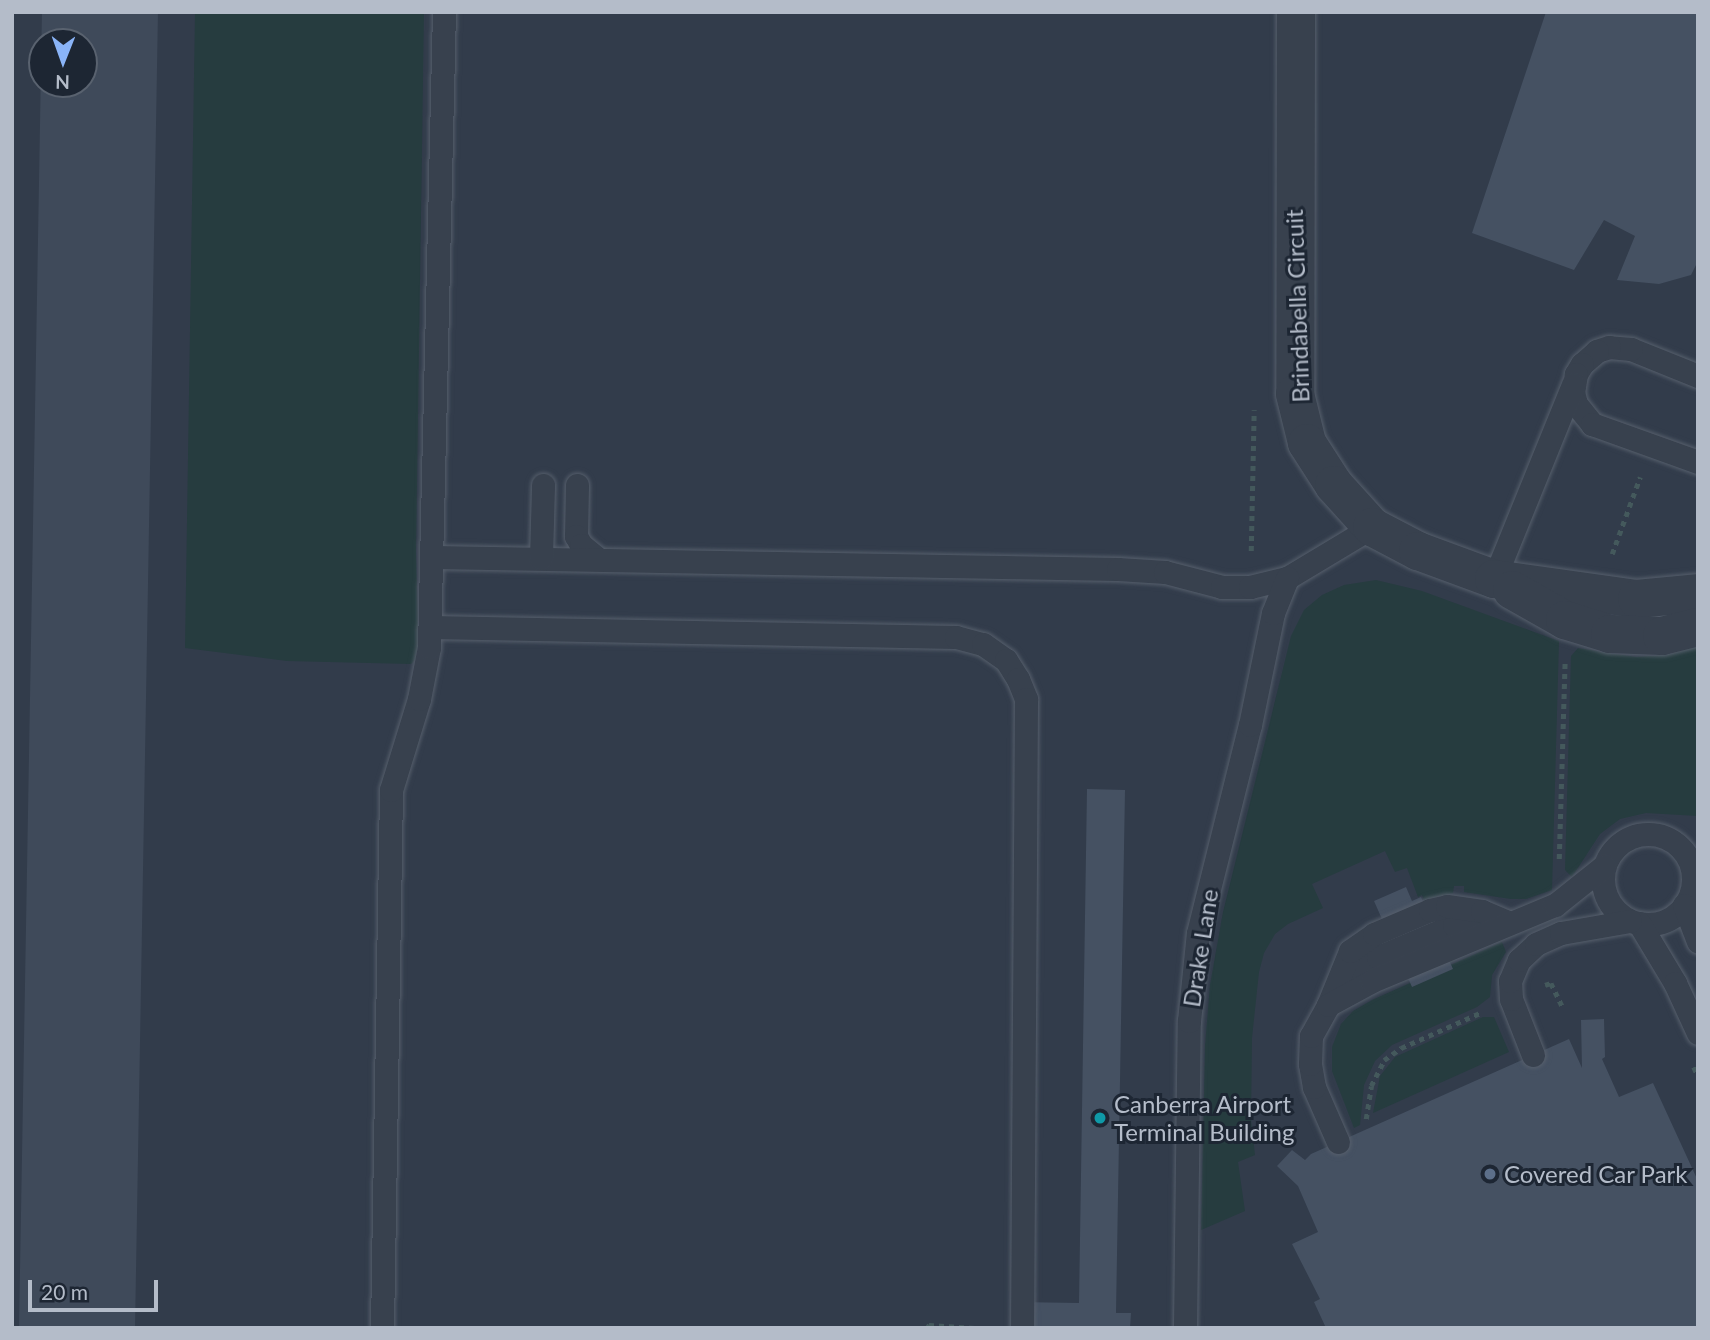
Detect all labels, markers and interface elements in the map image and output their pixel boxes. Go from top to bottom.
north arrow [28,28,98,98]
text: N [55,71,70,94]
street label: Brindabella Circuit [1279,209,1315,403]
street label: Drake Lane [1176,887,1224,1009]
place label: Canberra Airport Terminal Building [1114,1090,1294,1146]
marker: Canberra Airport Terminal Building [1092,1110,1108,1126]
place label: Covered Car Park [1504,1160,1688,1188]
marker: Covered Car Park [1482,1166,1498,1182]
scale bar [32,1266,161,1310]
text: 20 m [41,1279,88,1304]

